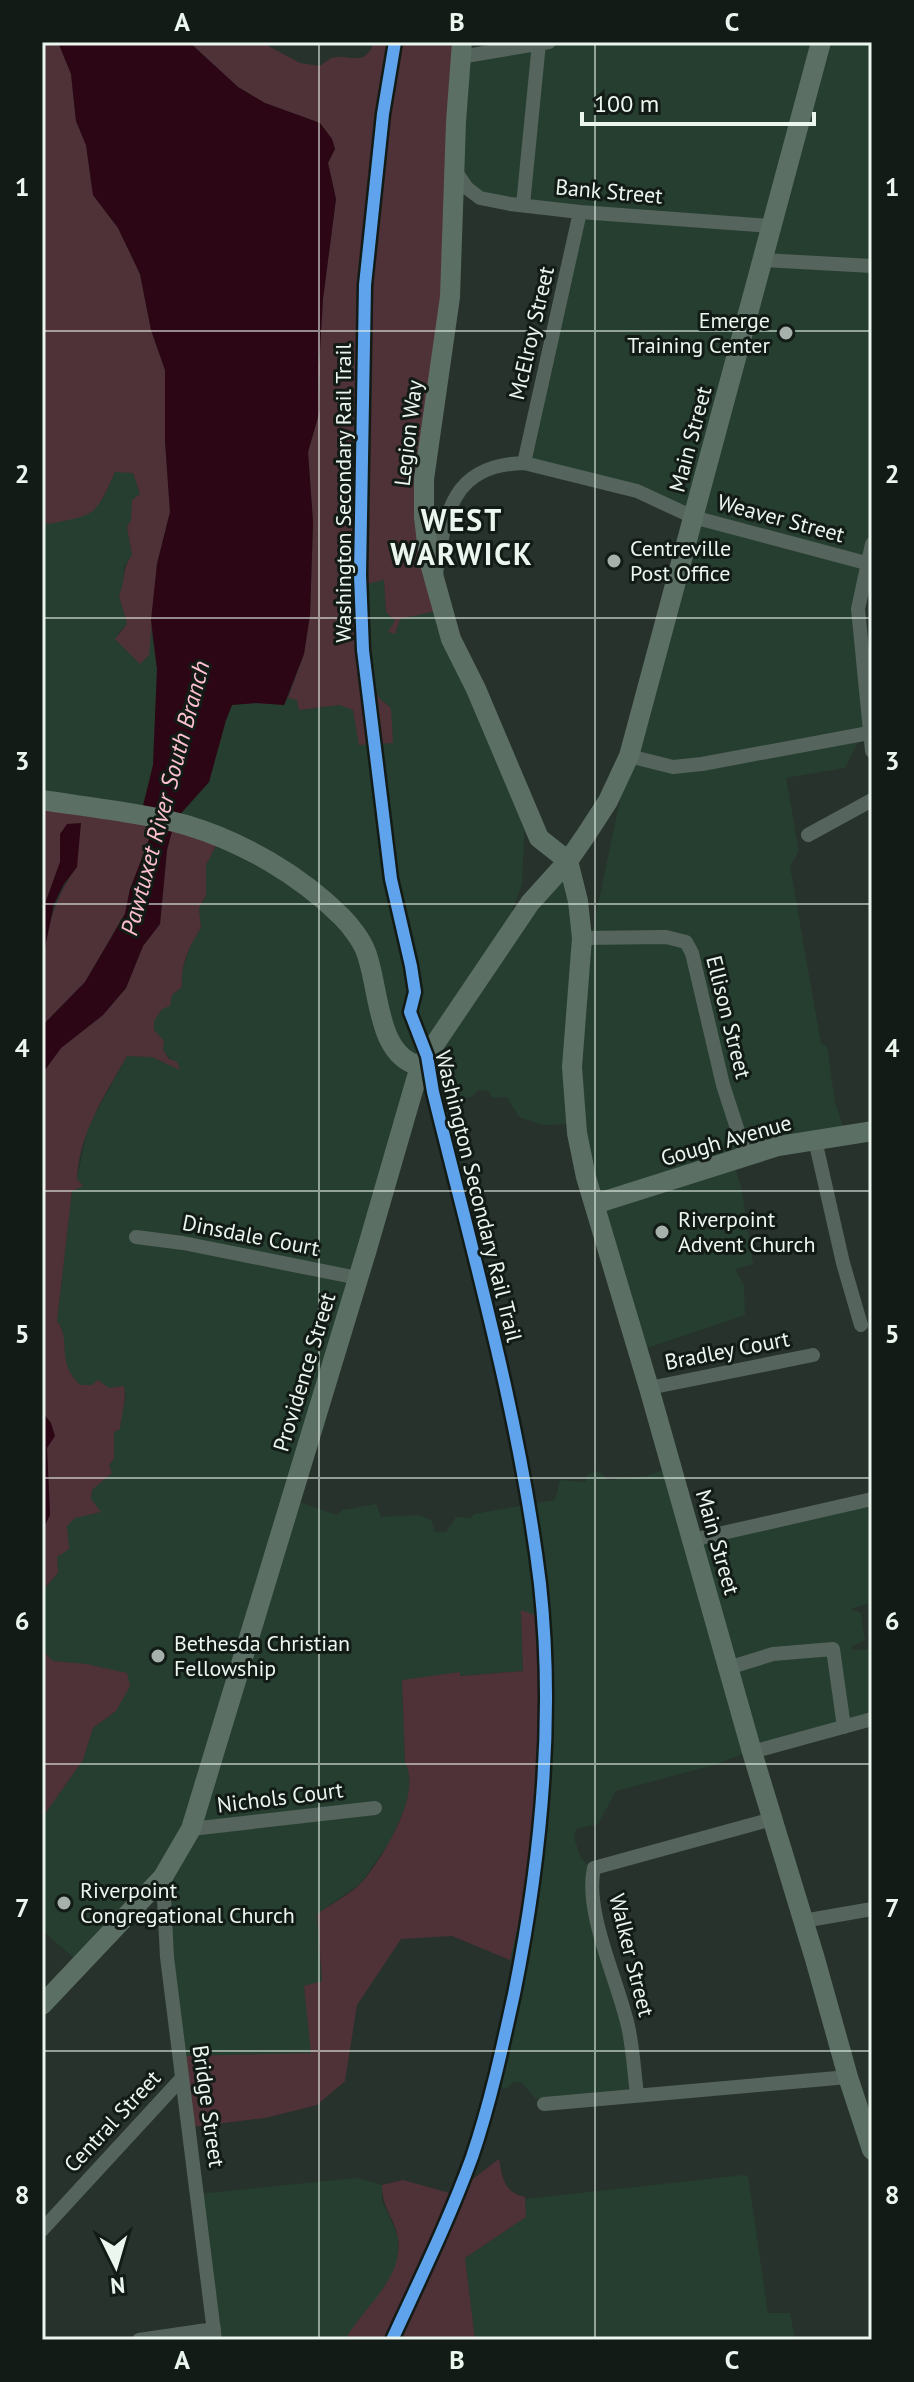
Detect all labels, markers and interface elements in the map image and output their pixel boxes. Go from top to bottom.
text: A [174,5,190,38]
text: B [449,5,465,38]
text: C [725,5,739,38]
scale bar [582,76,814,126]
text: 100 m [594,88,659,119]
text: 1 [15,170,29,203]
text: 1 [885,170,899,203]
street label: Bank Street [554,172,664,210]
street label: McElroy Street [502,263,560,402]
place label: Emerge Training Center [627,306,771,359]
marker: Emerge Training Center [777,324,795,342]
street label: Washington Secondary Rail Trail [329,343,357,643]
street label: Legion Way [388,378,428,488]
street label: Main Street [662,383,718,495]
text: 2 [15,457,29,490]
text: 2 [885,457,899,490]
street label: Weaver Street [714,488,848,549]
district label: WEST WARWICK [390,500,534,573]
place label: Centreville Post Office [630,534,731,587]
marker: Centreville Post Office [605,552,623,570]
water label: Pawtuxet River South Branch [113,657,217,939]
text: 3 [15,744,29,777]
text: 3 [885,744,899,777]
street label: Ellison Street [700,953,758,1082]
text: 4 [15,1031,30,1064]
text: 4 [885,1031,900,1064]
street label: Washington Secondary Rail Trail [429,1047,529,1345]
street label: Gough Avenue [657,1108,795,1172]
place label: Riverpoint Advent Church [678,1205,816,1258]
street label: Dinsdale Court [180,1208,322,1262]
marker: Riverpoint Advent Church [653,1223,671,1241]
street label: Providence Street [267,1289,342,1455]
text: 5 [15,1317,29,1350]
text: 5 [885,1317,899,1350]
street label: Bradley Court [662,1324,792,1376]
street label: Main Street [690,1486,747,1598]
text: 6 [15,1604,29,1637]
text: 6 [885,1604,899,1637]
place label: Bethesda Christian Fellowship [174,1629,350,1682]
marker: Bethesda Christian Fellowship [149,1647,167,1665]
street label: Nichols Court [215,1775,345,1819]
place label: Riverpoint Congregational Church [80,1876,295,1929]
text: 7 [15,1891,29,1924]
street label: Walker Street [603,1891,661,2020]
text: 7 [885,1891,899,1924]
marker: Riverpoint Congregational Church [55,1894,73,1912]
street label: Bridge Street [187,2043,232,2169]
street label: Central Street [58,2064,167,2178]
text: 8 [15,2178,29,2211]
text: 8 [885,2178,899,2211]
north arrow [76,2226,156,2306]
text: N [109,2271,126,2301]
text: A [174,2343,190,2376]
text: B [449,2343,465,2376]
text: C [725,2343,739,2376]

